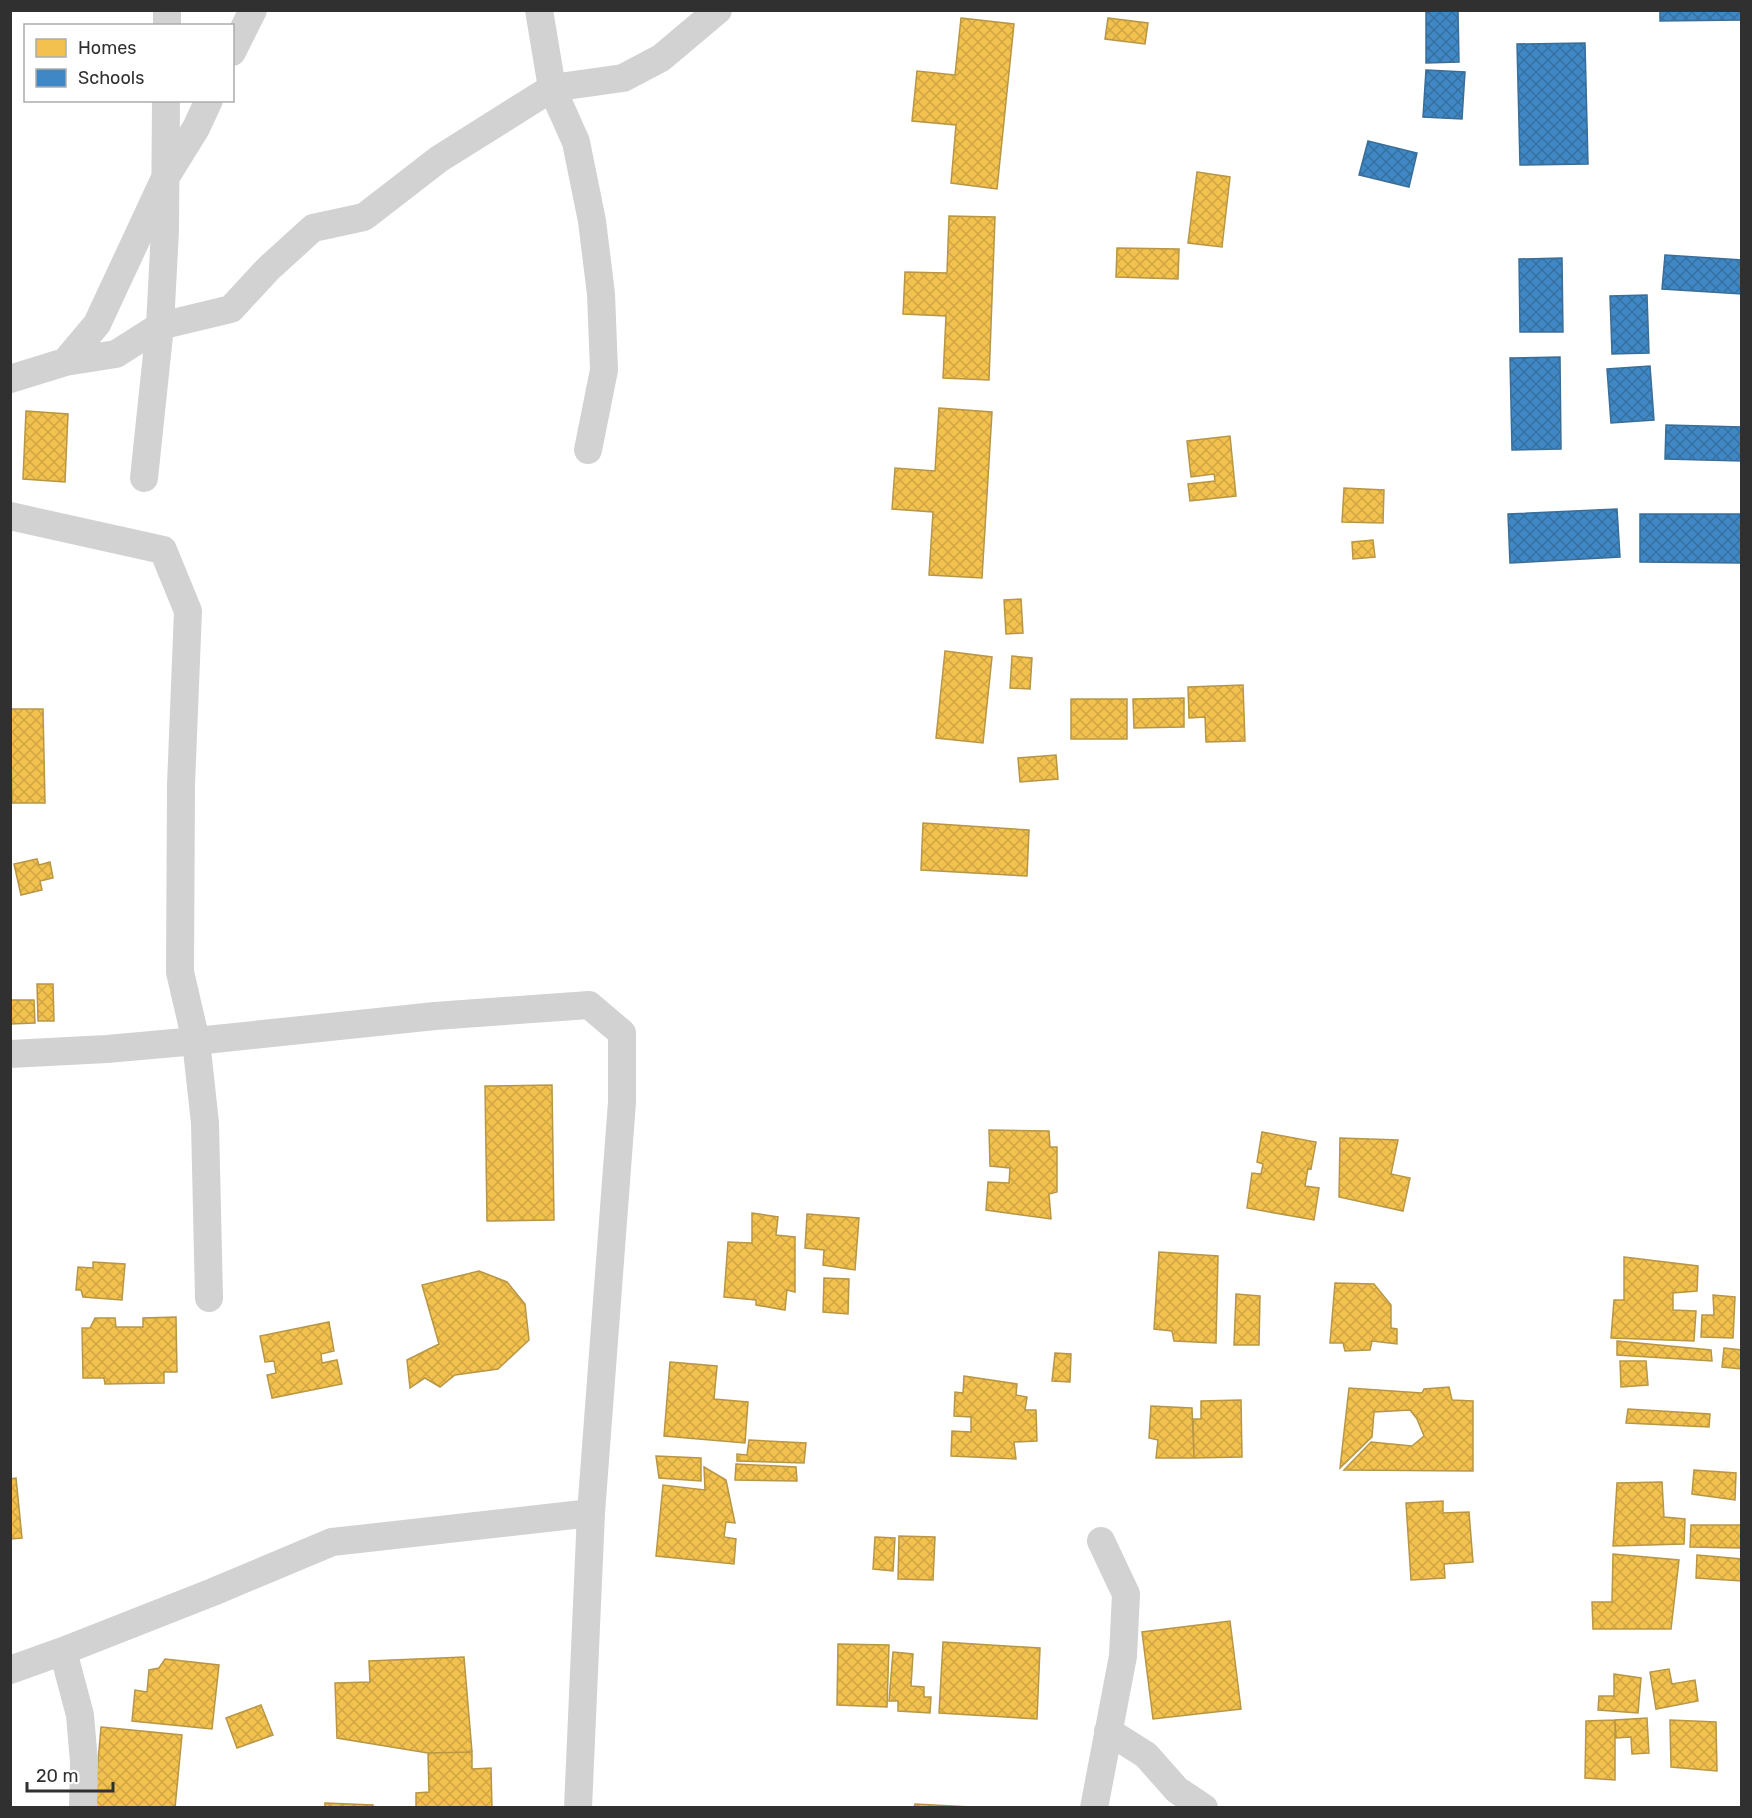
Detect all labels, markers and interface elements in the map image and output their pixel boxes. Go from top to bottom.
legend [24,24,234,102]
text: Homes [78,37,136,59]
text: Schools [78,67,144,89]
scale bar [27,1755,112,1793]
text: 20 m [36,1765,78,1787]

